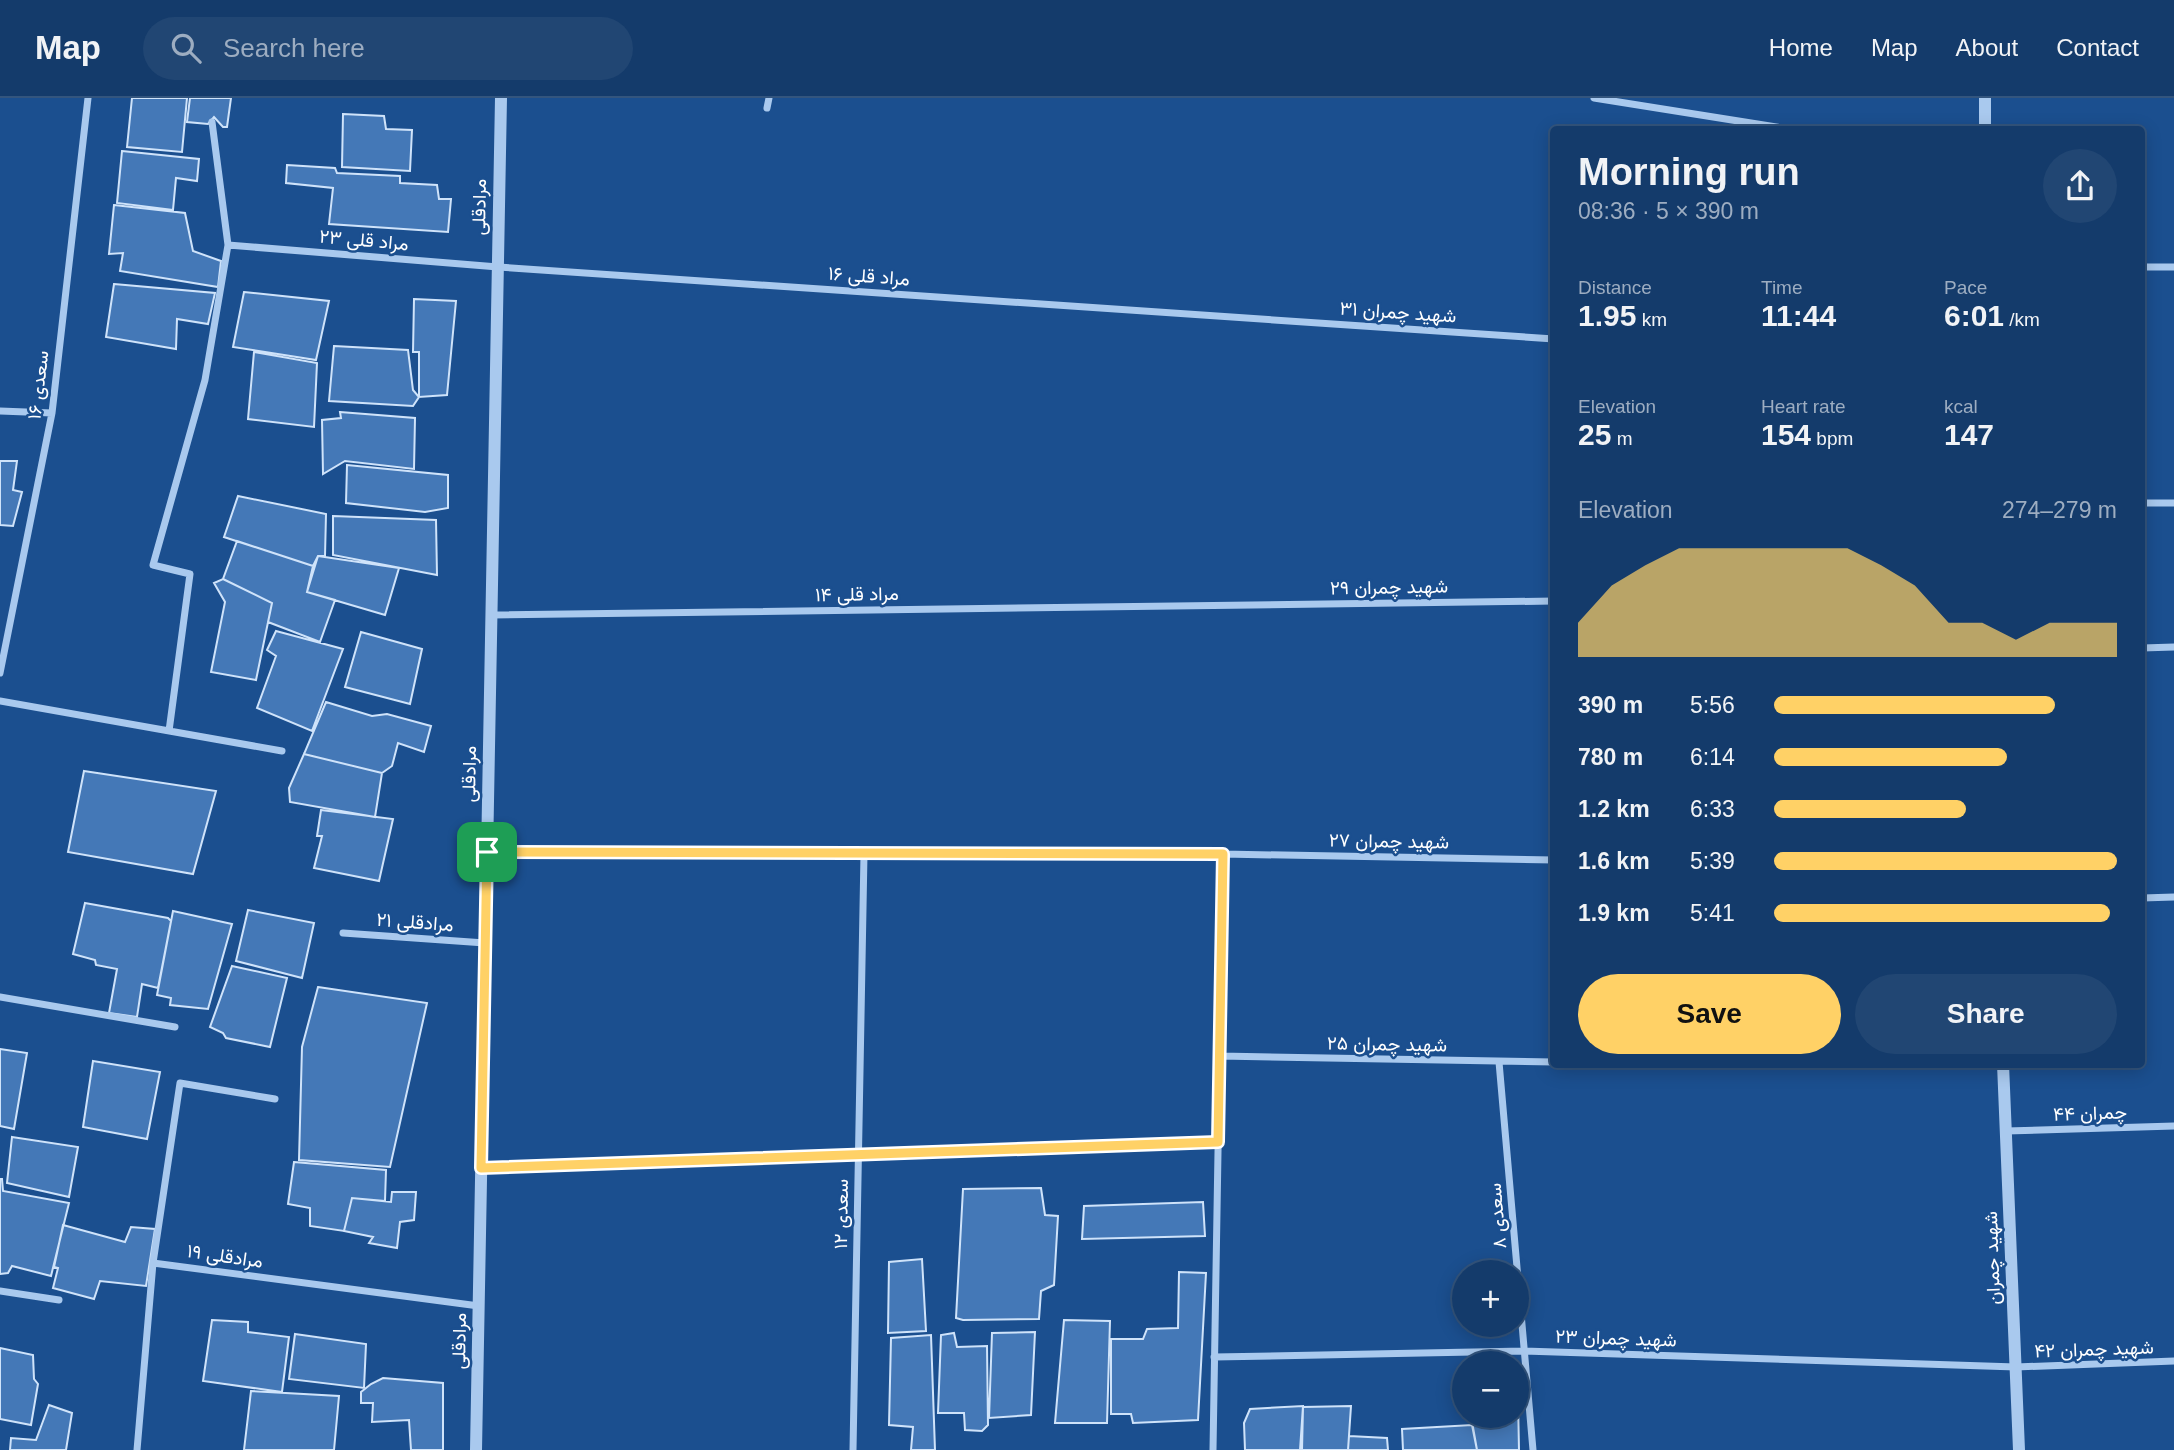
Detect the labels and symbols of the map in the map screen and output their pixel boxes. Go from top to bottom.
street label: مرادقلی [468,178,491,236]
street label: مراد قلی ۲۳ [318,226,410,255]
street label: مراد قلی ۱۶ [827,263,911,290]
street label: شهید چمران ۳۱ [1339,297,1457,330]
street label: سعدی ۱۶ [23,349,54,421]
street label: شهید چمران ۲۹ [1330,575,1448,602]
street label: مراد قلی ۱۴ [815,583,899,606]
street label: مرادقلی [458,745,481,803]
pin [457,822,517,882]
street label: شهید چمران ۲۷ [1329,829,1449,856]
street label: مرادقلی ۲۱ [376,909,454,936]
street label: شهید چمران ۲۵ [1327,1032,1447,1059]
street label: چمران ۴۴ [2053,1101,2127,1128]
street label: سعدی ۱۲ [830,1179,853,1249]
street label: سعدی ۸ [1484,1182,1511,1250]
street label: شهید چمران [1980,1211,2007,1305]
street label: مرادقلی ۱۹ [185,1240,264,1273]
street label: مرادقلی [448,1312,471,1370]
street label: شهید چمران ۲۳ [1555,1325,1677,1354]
street label: شهید چمران ۴۲ [2034,1336,2154,1365]

